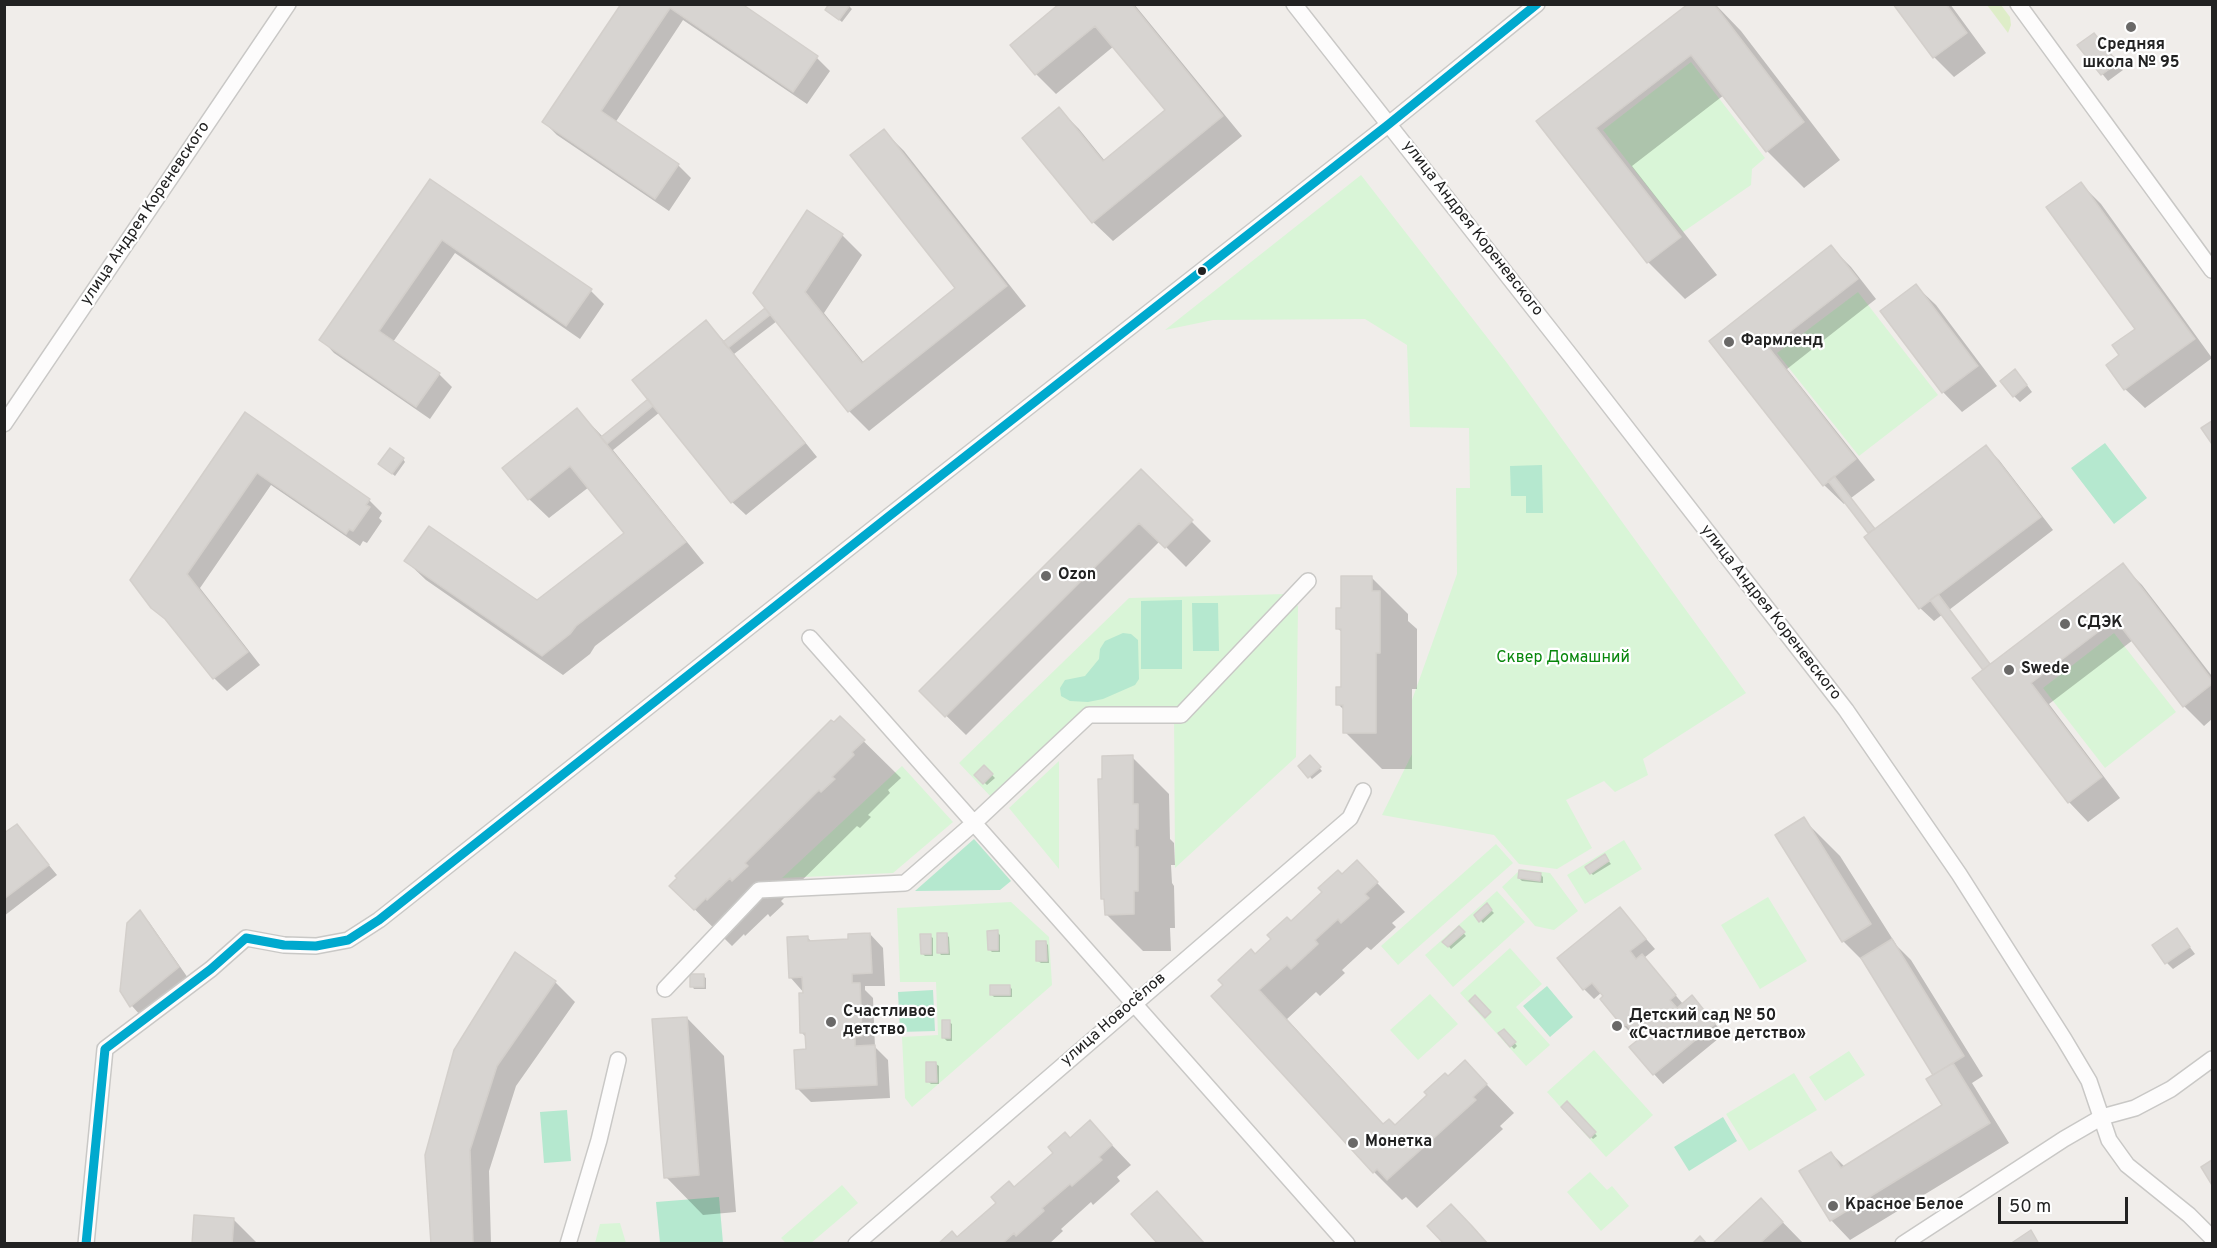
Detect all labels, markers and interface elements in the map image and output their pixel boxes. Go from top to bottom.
marker: Средняя школа № 95 [2124,20,2138,34]
place label: Средняя школа № 95 [2083,36,2179,74]
street label: улица Андрея Кореневского [77,119,215,309]
street label: улица Андрея Кореневского [1398,137,1546,321]
unlabelled marker [1196,265,1208,277]
place label: Фармленд [1741,332,1823,352]
marker: Фармленд [1722,335,1736,349]
street label: улица Андрея Кореневского [1696,521,1844,705]
place label: Ozon [1058,566,1096,586]
marker: Ozon [1039,569,1053,583]
place label: СДЭК [2077,614,2123,634]
marker: СДЭК [2058,617,2072,631]
park label: Сквер Домашний [1496,649,1630,669]
place label: Swede [2021,660,2069,680]
marker: Swede [2002,663,2016,677]
street label: улица Новосёлов [1058,969,1170,1071]
place label: Счастливое детство [843,1003,936,1041]
place label: Детский сад № 50 «Счастливое детство» [1629,1007,1806,1045]
marker: Счастливое детство [824,1015,838,1029]
marker: Детский сад № 50 «Счастливое детство» [1610,1019,1624,1033]
place label: Монетка [1365,1133,1432,1153]
marker: Монетка [1346,1136,1360,1150]
scale bar [2001,1185,2132,1223]
place label: Красное Белое [1845,1196,1964,1216]
text: 50 m [2009,1196,2051,1219]
marker: Красное Белое [1826,1199,1840,1213]

